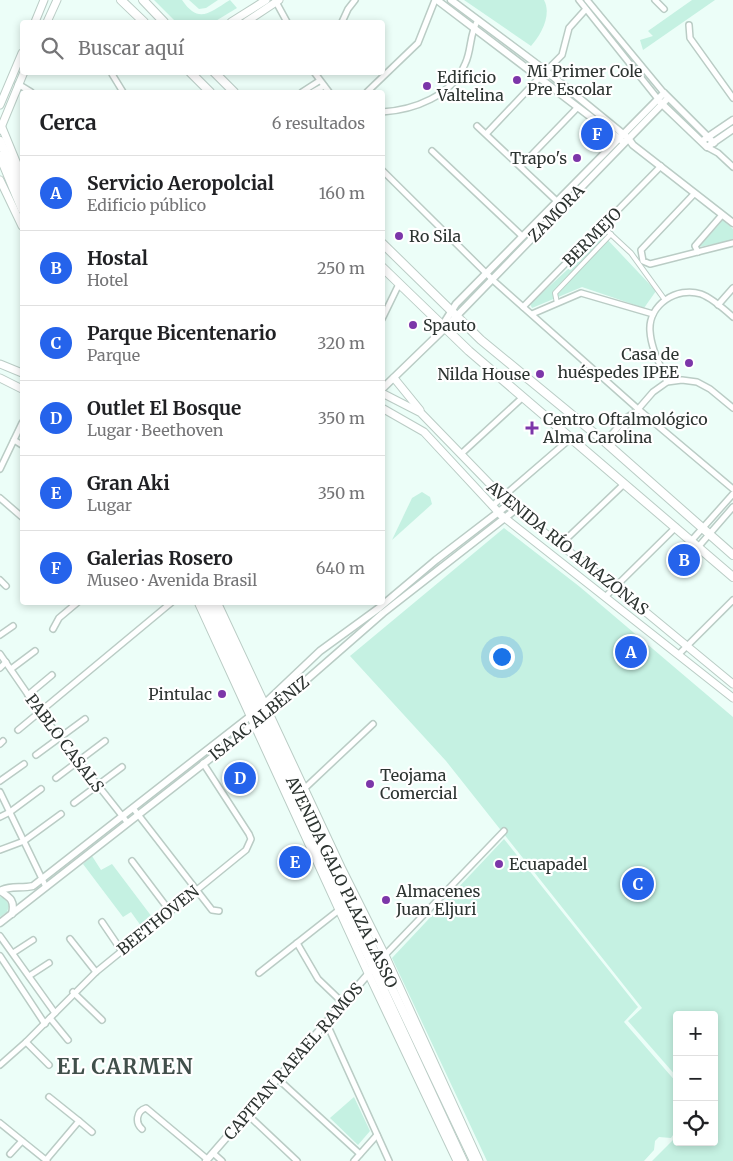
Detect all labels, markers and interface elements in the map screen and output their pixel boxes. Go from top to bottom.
search box [20,20,385,75]
icon: search [38,34,66,62]
text: Buscar aquí [78,36,184,60]
place label: Mi Primer Cole Pre Escolar [527,61,642,99]
place label: Edificio Valtelina [436,67,504,105]
marker: Mi Primer Cole Pre Escolar [511,74,523,86]
marker: Edificio Valtelina [421,80,433,92]
text: Cerca [40,109,97,136]
text: 6 resultados [272,113,365,133]
pin: F [581,115,613,153]
place label: Trapo's [510,148,567,168]
marker: Trapo's [571,152,583,164]
text: Servicio Aeropolcial [87,171,274,195]
street label: ZAMORA [524,180,589,246]
text: A [50,183,62,203]
text: 160 m [319,183,365,203]
text: Edificio público [87,195,206,215]
street label: BERMEJO [558,203,626,271]
place label: Ro Sila [409,226,462,246]
marker: Ro Sila [393,230,405,242]
text: Hostal [87,246,148,270]
text: B [50,258,62,278]
text: 250 m [317,258,365,278]
text: Hotel [87,270,128,290]
place label: Spauto [423,315,476,335]
marker: Spauto [407,319,419,331]
text: Parque Bicentenario [87,321,276,345]
text: C [51,333,61,353]
text: 320 m [317,333,365,353]
place label: Casa de huéspedes IPEE [558,344,680,382]
text: Parque [87,345,140,365]
marker: Casa de huéspedes IPEE [683,357,695,369]
place label: Nilda House [437,364,530,384]
marker: Nilda House [534,368,546,380]
text: Outlet El Bosque [87,396,241,420]
text: D [50,408,62,428]
text: 350 m [318,408,365,428]
place label: Centro Oftalmológico Alma Carolina [542,409,708,447]
text: Lugar · Beethoven [87,420,223,440]
marker: Centro Oftalmológico Alma Carolina [525,421,539,435]
text: Gran Aki [87,471,170,495]
street label: AVENIDA RÍO AMAZONAS [482,476,653,619]
text: E [51,483,61,503]
text: 350 m [318,483,365,503]
text: Lugar [87,495,132,515]
pin: B [668,541,700,579]
text: Galerias Rosero [87,546,233,570]
text: F [51,558,61,578]
text: 640 m [316,558,365,578]
text: Museo · Avenida Brasil [87,570,257,590]
pin: A [615,633,647,671]
your location [489,644,515,670]
street label: ISAAC ALBÉNIZ [205,672,313,764]
place label: Pintulac [148,684,212,704]
marker: Pintulac [216,688,228,700]
street label: PABLO CASALS [22,690,108,796]
pin: D [224,759,256,797]
place label: Teojama Comercial [380,765,457,803]
street label: AVENIDA GALO PLAZA LASSO [282,773,402,991]
marker: Teojama Comercial [364,778,376,790]
pin: E [279,843,311,881]
place label: Ecuapadel [509,854,588,874]
marker: Ecuapadel [493,858,505,870]
pin: C [622,865,654,903]
street label: BEETHOVEN [113,881,203,959]
place label: Almacenes Juan Eljuri [395,881,480,919]
marker: Almacenes Juan Eljuri [380,894,392,906]
street label: CAPITAN RAFAEL RAMOS [219,978,367,1144]
map controls [673,1011,718,1146]
button: + [673,1011,718,1056]
district label: EL CARMEN [56,1053,194,1080]
button: − [673,1056,718,1101]
button: locate [673,1101,718,1146]

